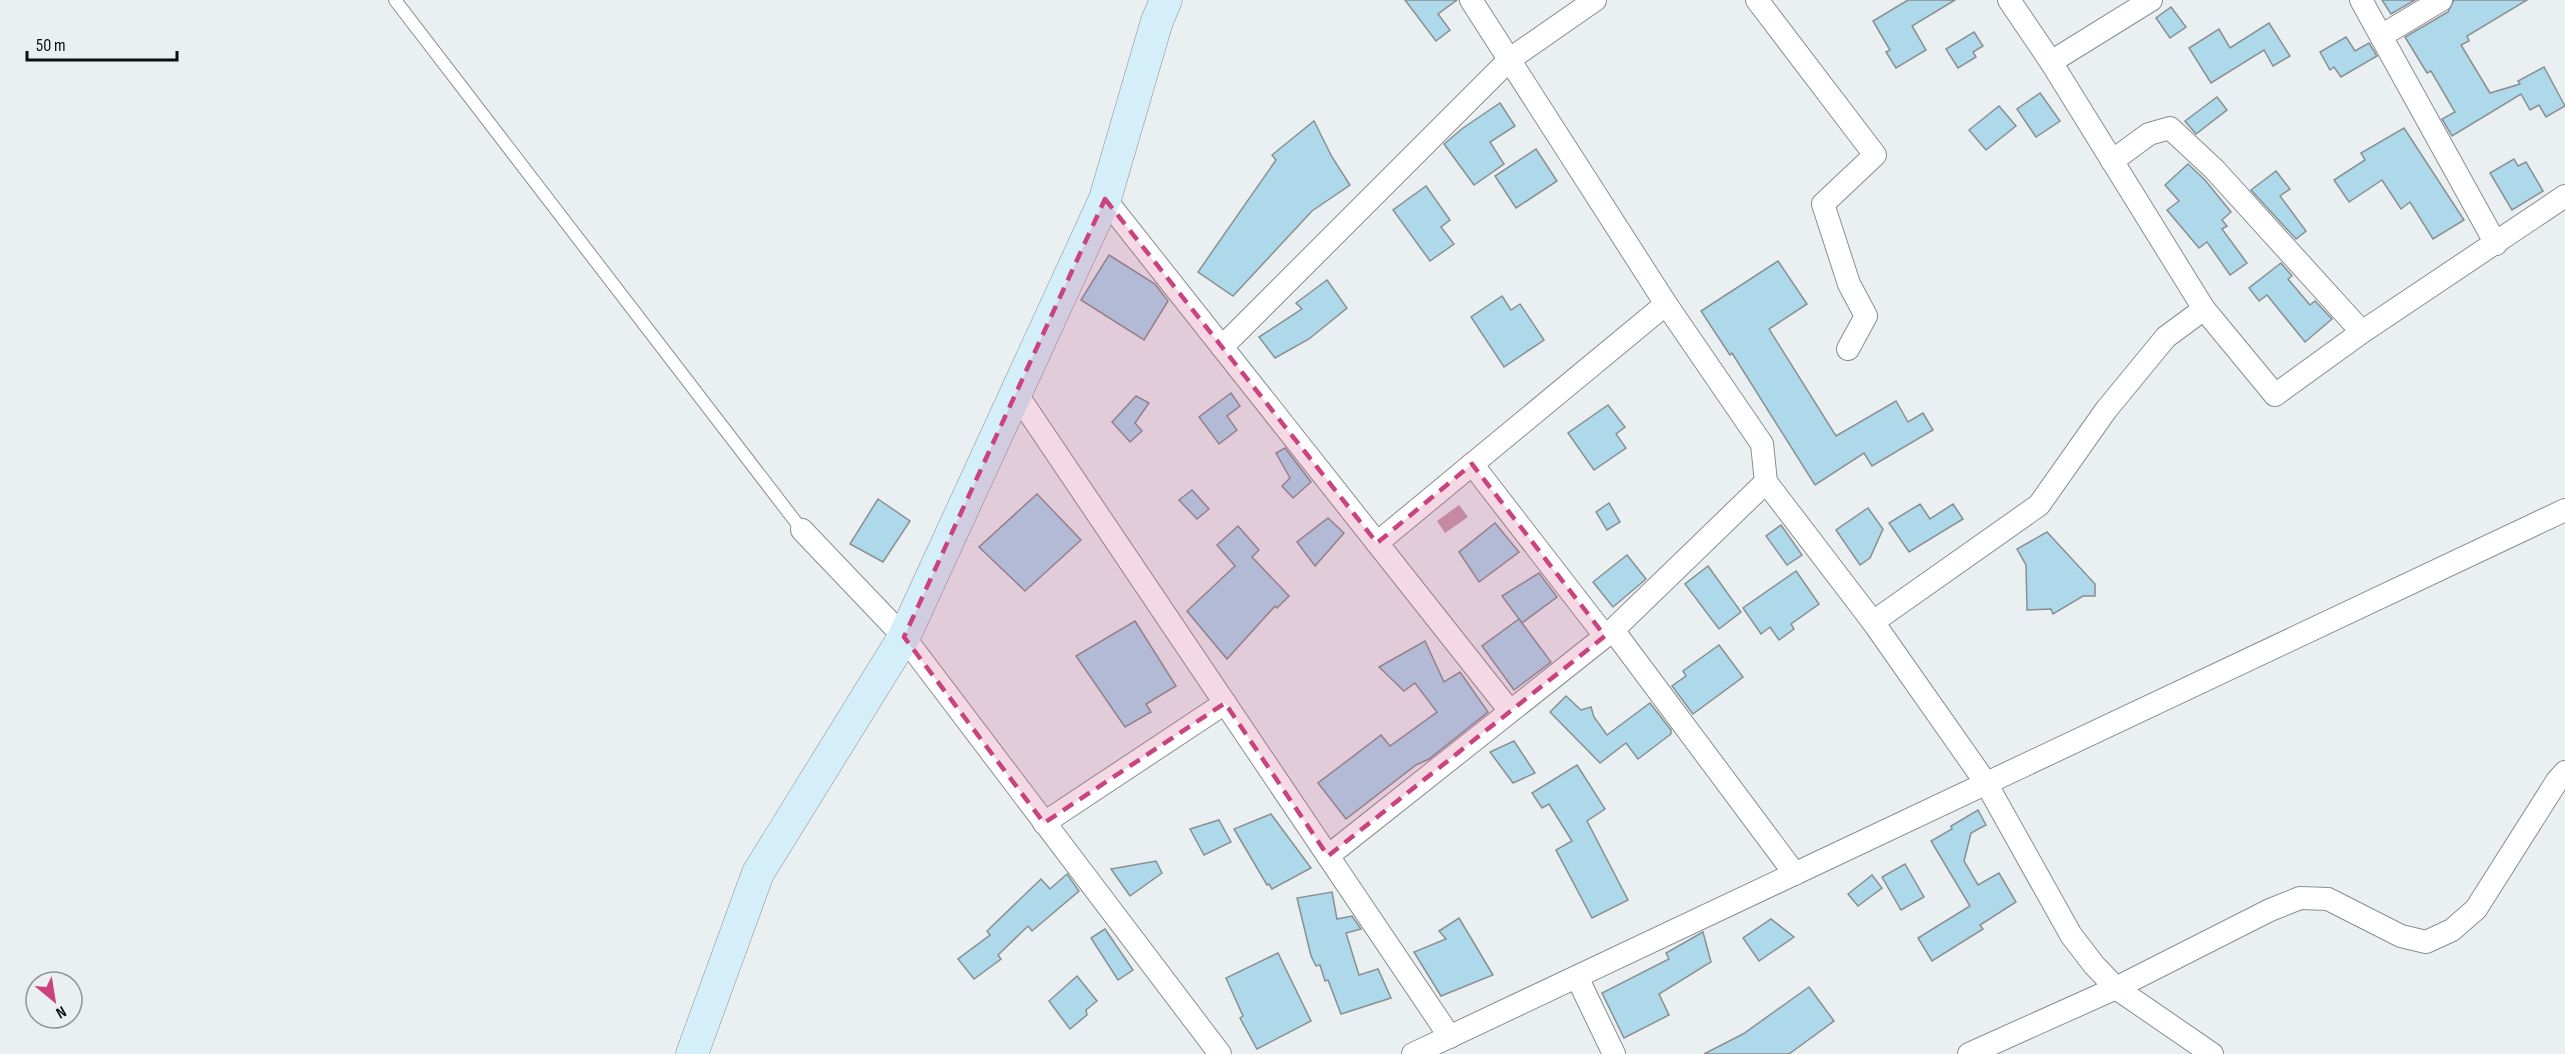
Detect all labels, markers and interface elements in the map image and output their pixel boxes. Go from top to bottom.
scale bar [27,24,177,62]
text: 50 m [36,35,66,56]
north arrow [24,970,84,1030]
text: N [52,1001,69,1022]

